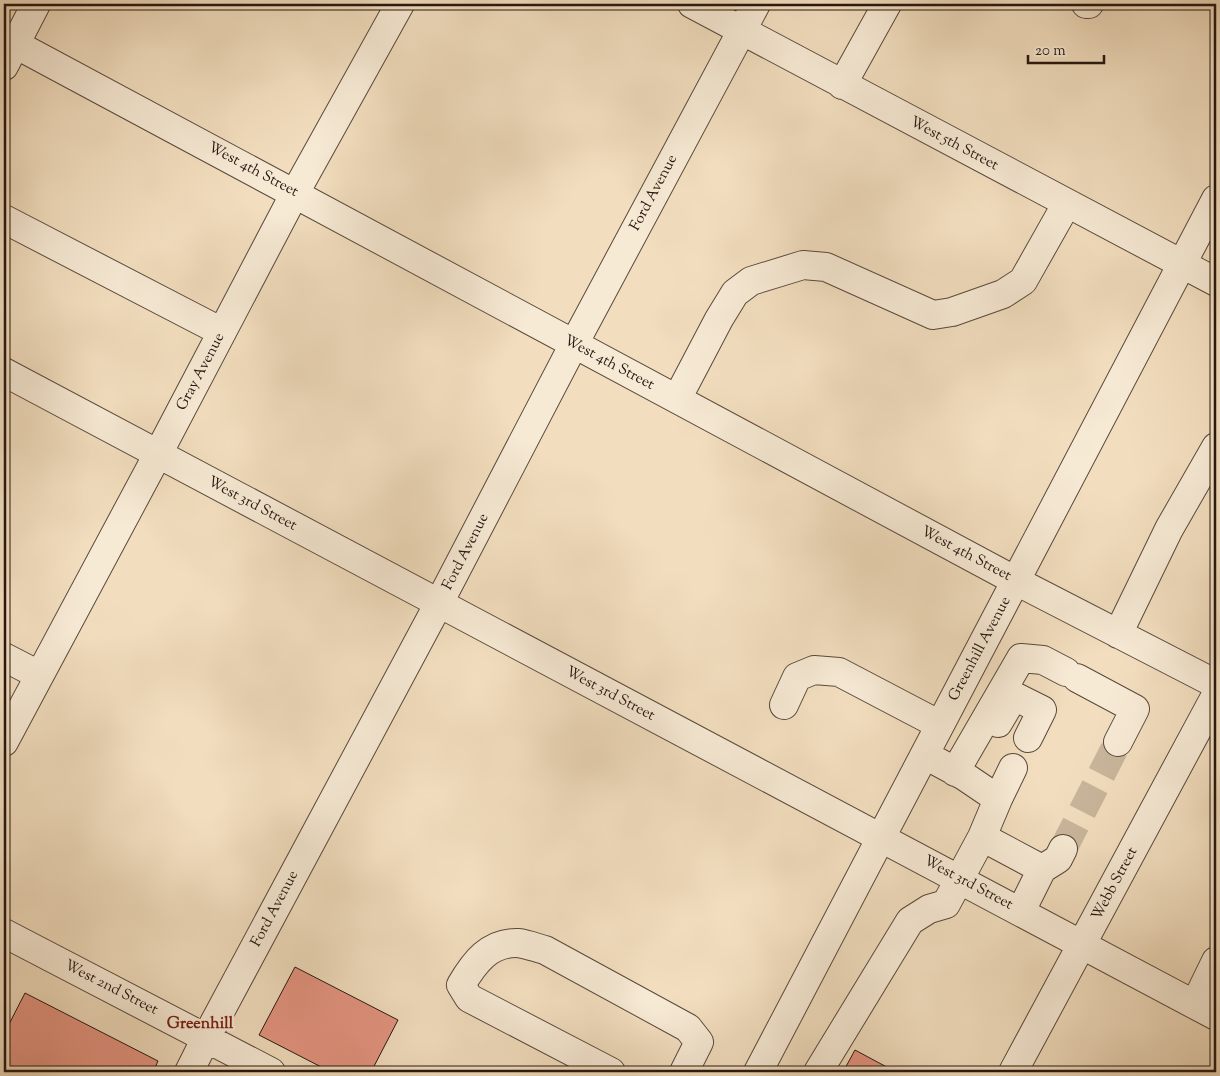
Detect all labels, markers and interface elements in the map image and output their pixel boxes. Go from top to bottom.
scale bar [1028,32,1104,64]
text: 20 m [1035,41,1066,62]
street label: West 5th Street [906,112,1002,176]
street label: West 4th Street [204,137,302,203]
street label: Ford Avenue [625,151,683,235]
street label: Gray Avenue [172,329,230,415]
street label: West 4th Street [560,330,658,396]
street label: West 3rd Street [204,472,300,536]
street label: Ford Avenue [438,510,494,594]
street label: West 4th Street [917,521,1015,587]
street label: Greenhill Avenue [944,593,1016,705]
street label: West 3rd Street [562,662,658,726]
street label: Webb Street [1087,844,1143,924]
street label: West 3rd Street [920,851,1016,915]
street label: Ford Avenue [246,867,304,951]
street label: West 2nd Street [61,955,161,1021]
district label: Greenhill [167,1013,234,1036]

